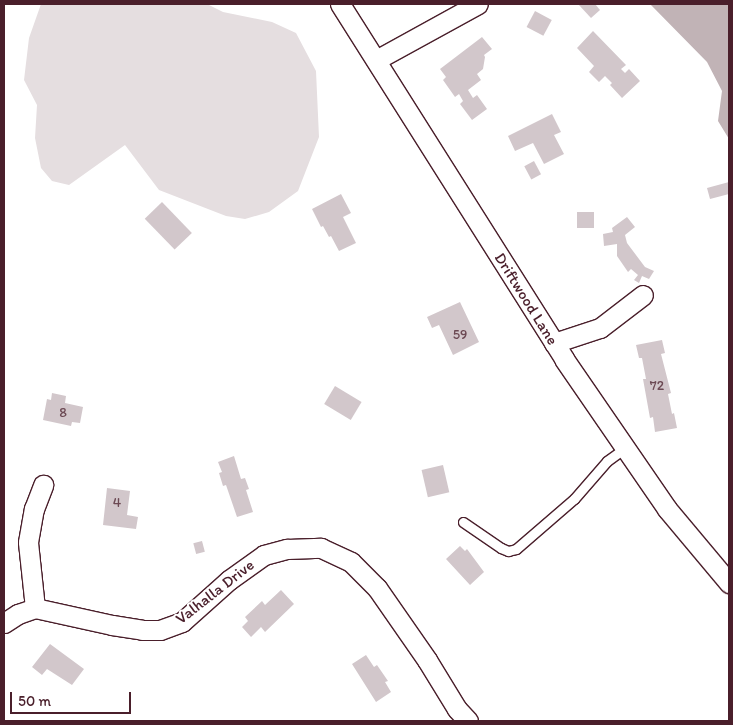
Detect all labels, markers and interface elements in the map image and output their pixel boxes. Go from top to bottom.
street label: Driftwood Lane [490,249,562,349]
house number: 59 [453,327,467,343]
house number: 72 [650,378,664,394]
house number: 8 [59,405,67,421]
house number: 4 [113,495,121,511]
street label: Valhalla Drive [172,555,258,629]
scale bar [12,682,134,714]
text: 50 m [18,692,51,710]

